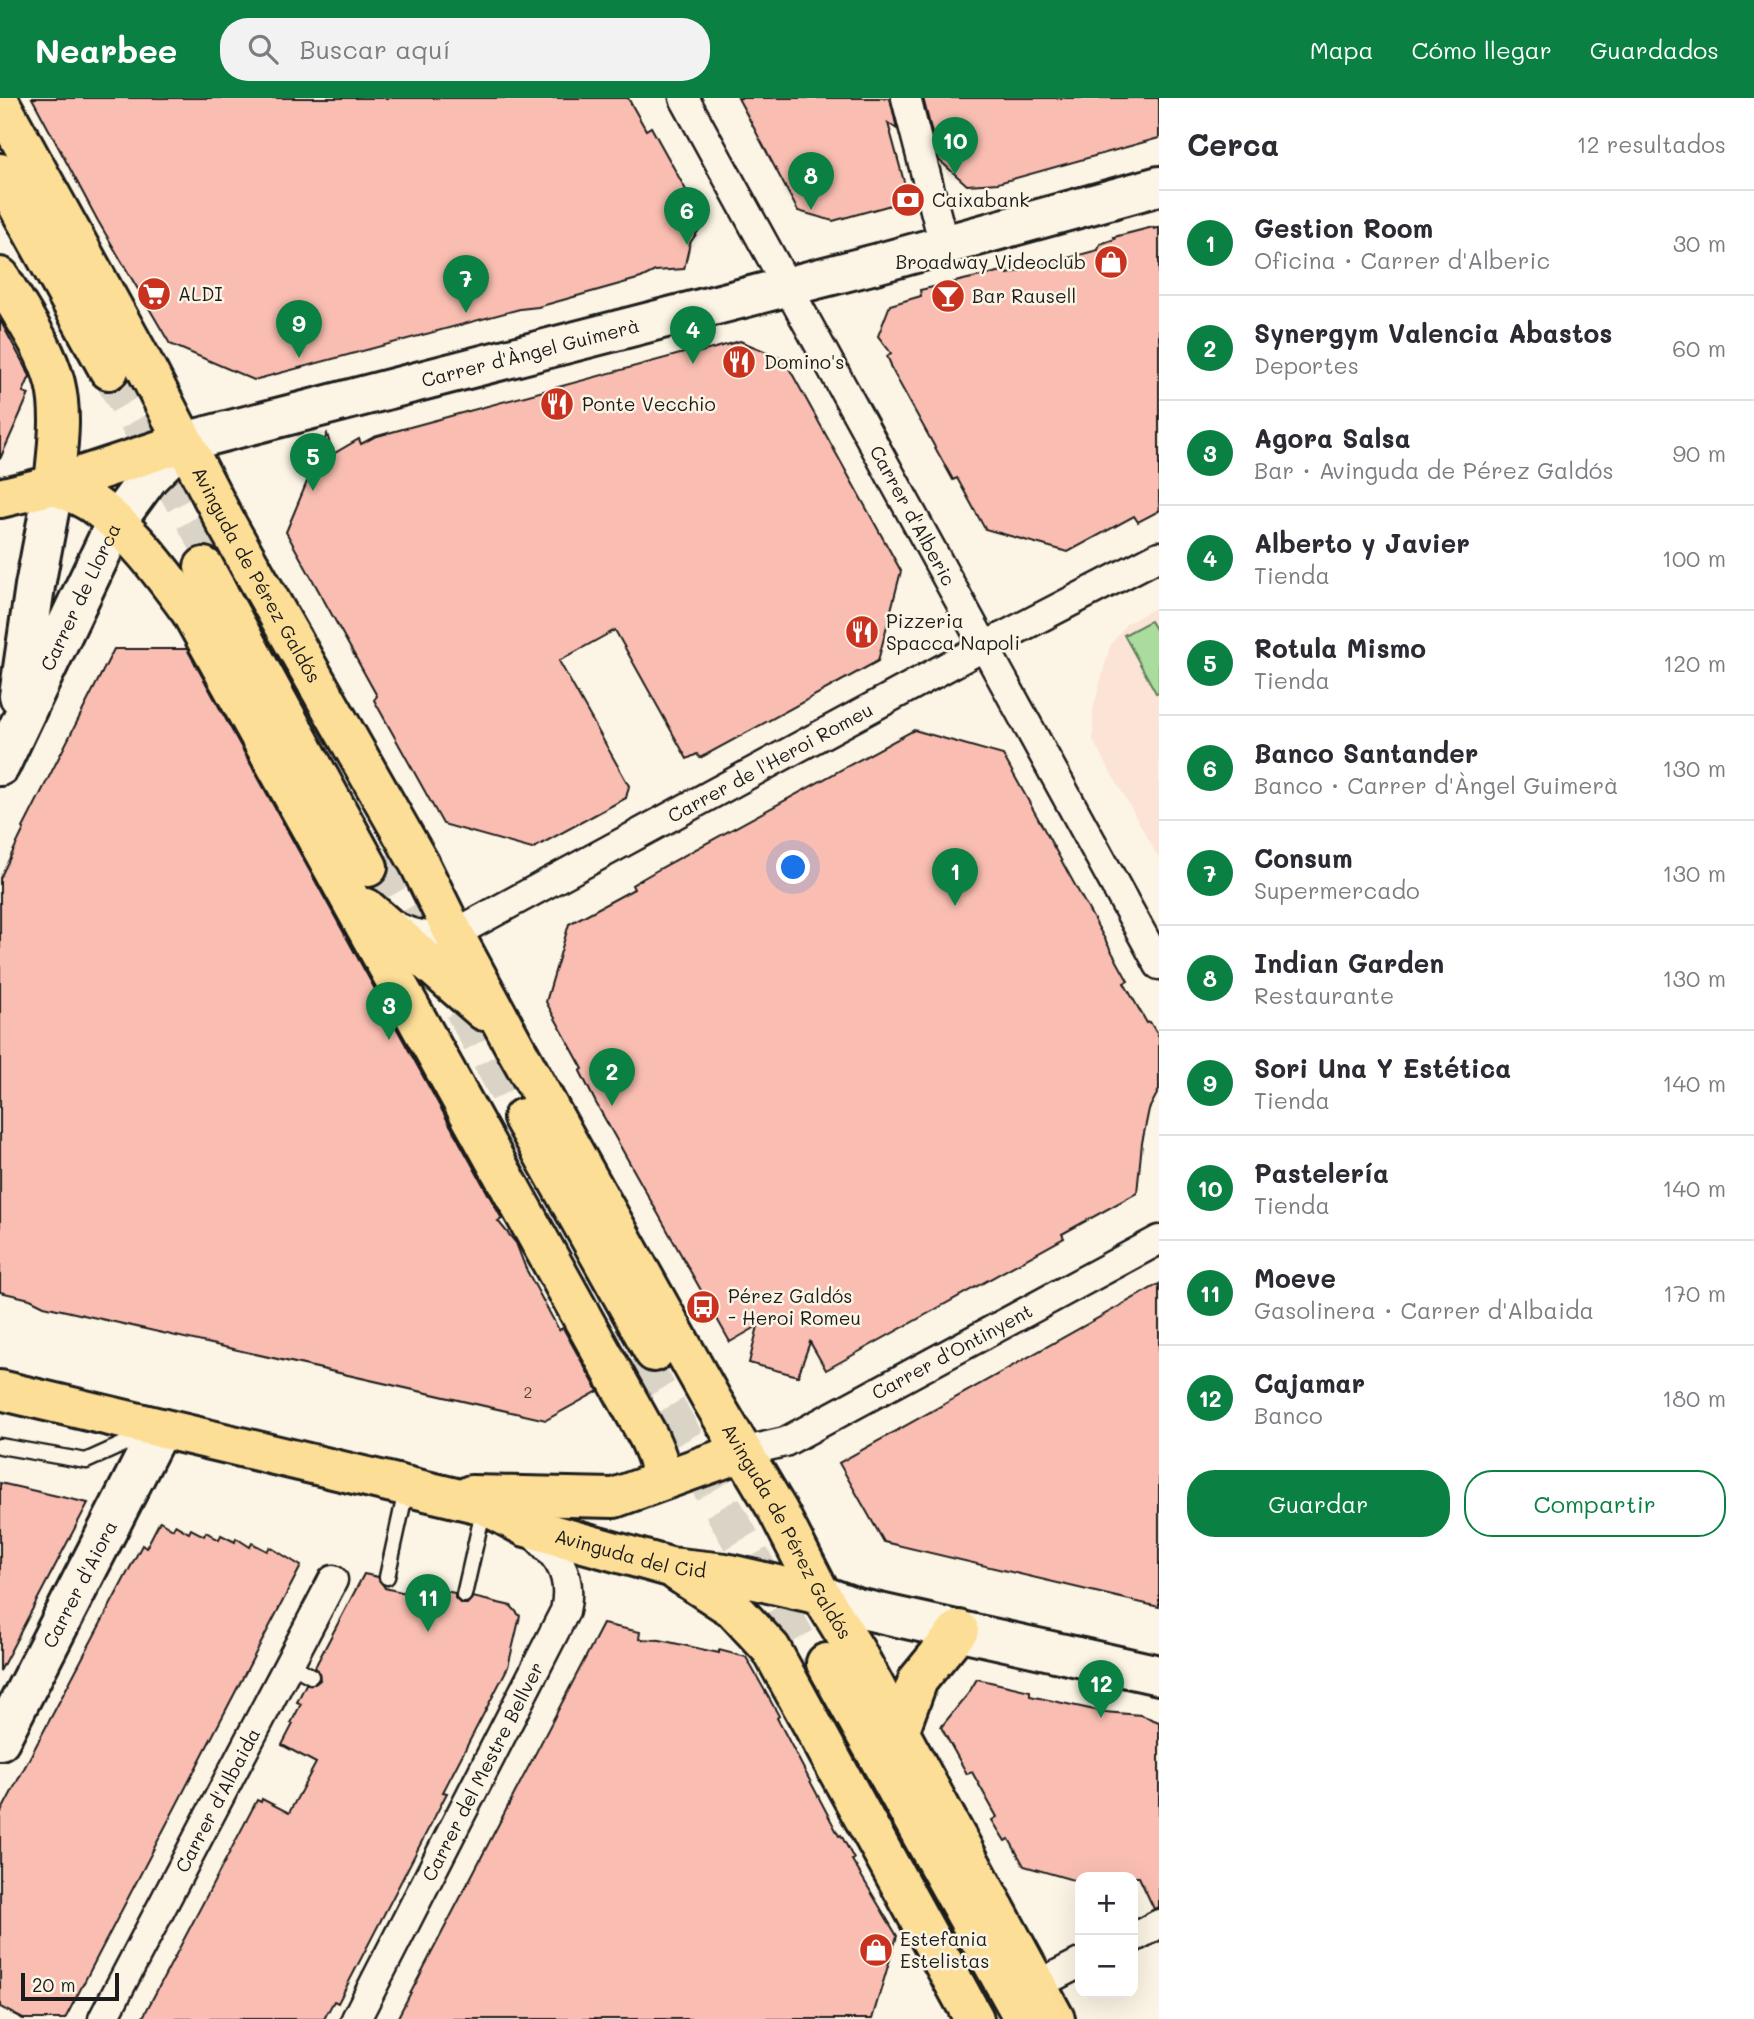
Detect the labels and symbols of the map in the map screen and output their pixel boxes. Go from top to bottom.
pin: 10 [932,117,978,175]
pin: 8 [788,152,834,210]
bank icon: Caixabank [889,181,927,219]
pin: 6 [664,187,710,245]
place label: Caixabank [932,187,1029,212]
shop icon: Broadway Videoclub [1092,243,1130,281]
place label: Broadway Videoclub [895,249,1086,274]
pin: 7 [443,255,489,313]
supermarket icon: ALDI [135,275,173,313]
bar icon: Bar Rausell [929,277,967,315]
place label: ALDI [178,281,223,306]
place label: Bar Rausell [972,283,1076,308]
pin: 9 [276,300,322,358]
pin: 4 [670,306,716,364]
street label: Carrer d'Àngel Guimerà [418,312,642,392]
restaurant icon: Domino's [720,343,758,381]
place label: Domino's [764,349,845,374]
restaurant icon: Ponte Vecchio [538,385,576,423]
place label: Ponte Vecchio [582,391,716,416]
pin: 5 [290,433,336,491]
street label: Carrer d'Alberic [865,441,962,590]
street label: Avinguda de Pérez Galdós [187,462,327,687]
street label: Carrer de Llorca [34,519,126,675]
place label: Pizzeria Spacca Napoli [886,608,1020,655]
restaurant icon: Pizzeria Spacca Napoli [843,613,881,651]
street label: Carrer de l'Heroi Romeu [663,696,877,828]
pin: 1 [932,848,978,906]
your location [776,850,810,884]
pin: 3 [366,982,412,1040]
pin: 2 [589,1048,635,1106]
place label: Pérez Galdós - Heroi Romeu [728,1283,861,1330]
bus stop icon: Pérez Galdós - Heroi Romeu [684,1288,722,1326]
street label: Carrer d'Ontinyent [867,1298,1037,1405]
house number: 2 [524,1381,532,1402]
street label: Avinguda de Pérez Galdós [717,1419,858,1644]
street label: Carrer d'Aiora [36,1516,122,1652]
street label: Avinguda del Cid [552,1523,707,1583]
pin: 11 [405,1574,451,1632]
street label: Carrer del Mestre Bellver [416,1657,549,1885]
pin: 12 [1078,1660,1124,1718]
street label: Carrer d'Albaida [169,1723,265,1877]
place label: Estefania Estelistas [900,1926,990,1973]
shop icon: Estefania Estelistas [857,1931,895,1969]
scale bar [21,1970,119,2002]

